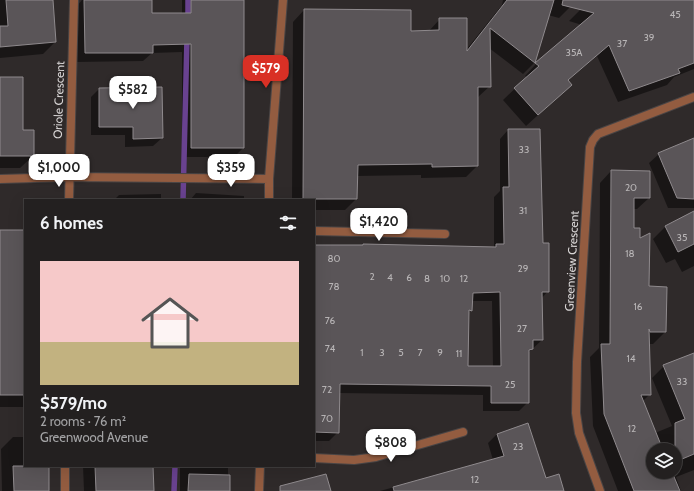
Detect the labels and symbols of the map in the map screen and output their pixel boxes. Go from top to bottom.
house number: 45 [669,8,681,21]
house number: 39 [643,31,655,44]
house number: 37 [617,37,627,50]
house number: 35A [566,46,583,59]
pin: $579 [242,55,290,89]
street label: Oriole Crescent [50,61,67,139]
pin: $582 [109,76,157,110]
house number: 33 [519,143,529,156]
pin: $1,000 [26,154,92,188]
pin: $359 [207,154,255,188]
house number: 20 [625,181,637,194]
house number: 31 [519,204,527,217]
pin: $1,420 [346,208,412,242]
street label: Greenview Crescent [561,210,582,312]
house number: 35 [677,231,687,244]
house number: 18 [625,247,635,260]
house number: 80 [327,252,341,265]
house number: 29 [518,262,529,275]
house number: 2 [369,270,375,283]
house number: 4 [387,271,393,284]
house number: 6 [406,271,412,284]
house number: 8 [424,272,430,285]
house number: 10 [440,272,450,285]
house number: 12 [460,272,468,285]
house number: 78 [328,280,340,293]
house number: 16 [634,300,643,313]
house number: 76 [325,314,336,327]
house number: 27 [517,322,527,335]
house number: 74 [325,342,335,355]
house number: 1 [360,346,364,359]
house number: 3 [379,346,385,359]
house number: 5 [398,346,404,359]
house number: 7 [417,346,423,359]
house number: 9 [437,346,443,359]
house number: 11 [456,347,462,360]
house number: 14 [626,352,636,365]
house number: 33 [677,375,687,388]
house number: 25 [505,378,515,391]
house number: 72 [322,383,332,396]
house number: 70 [321,412,333,425]
house number: 12 [628,422,636,435]
pin: $808 [367,429,415,463]
house number: 23 [513,440,523,453]
house number: 12 [471,473,479,486]

